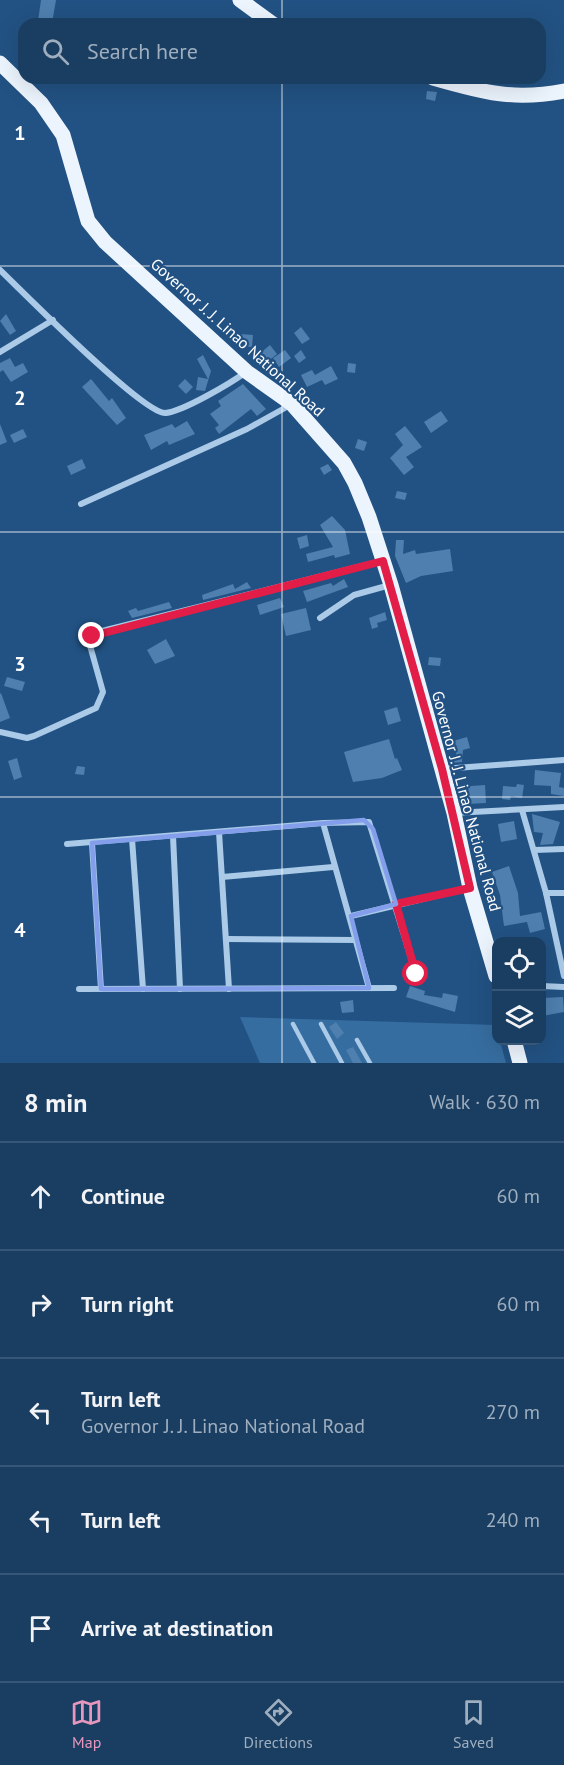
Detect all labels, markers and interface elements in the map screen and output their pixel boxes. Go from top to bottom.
search box [18,18,546,84]
icon: search [39,35,72,68]
text: Search here [87,37,198,65]
text: 1 [14,120,26,146]
street label: Governor J. J. Linao National Road [147,254,329,420]
text: 2 [14,385,26,411]
route end [78,622,104,648]
text: 3 [14,651,26,677]
street label: Governor J. J. Linao National Road [428,689,506,913]
text: 4 [14,917,26,943]
map controls [492,937,546,1045]
button: locate [492,937,546,991]
route start [402,960,428,986]
button: layers [492,991,546,1045]
text: 8 min [24,1086,87,1119]
text: Walk · 630 m [429,1089,540,1115]
icon: ahead [24,1180,57,1213]
text: Continue [81,1182,165,1210]
text: 60 m [497,1183,540,1209]
icon: right [24,1288,57,1321]
text: Turn right [81,1290,173,1318]
text: 60 m [497,1291,540,1317]
text: Turn left [81,1385,161,1413]
icon: left [24,1396,57,1429]
text: 270 m [486,1399,540,1425]
text: Governor J. J. Linao National Road [81,1413,365,1439]
icon: left [24,1504,57,1537]
text: Turn left [81,1506,161,1534]
text: 240 m [486,1507,540,1533]
icon: arrive [24,1612,57,1645]
text: Arrive at destination [81,1614,273,1642]
tab: Map [70,1696,103,1752]
tab: Directions [244,1696,313,1752]
tab: Saved [453,1696,494,1752]

